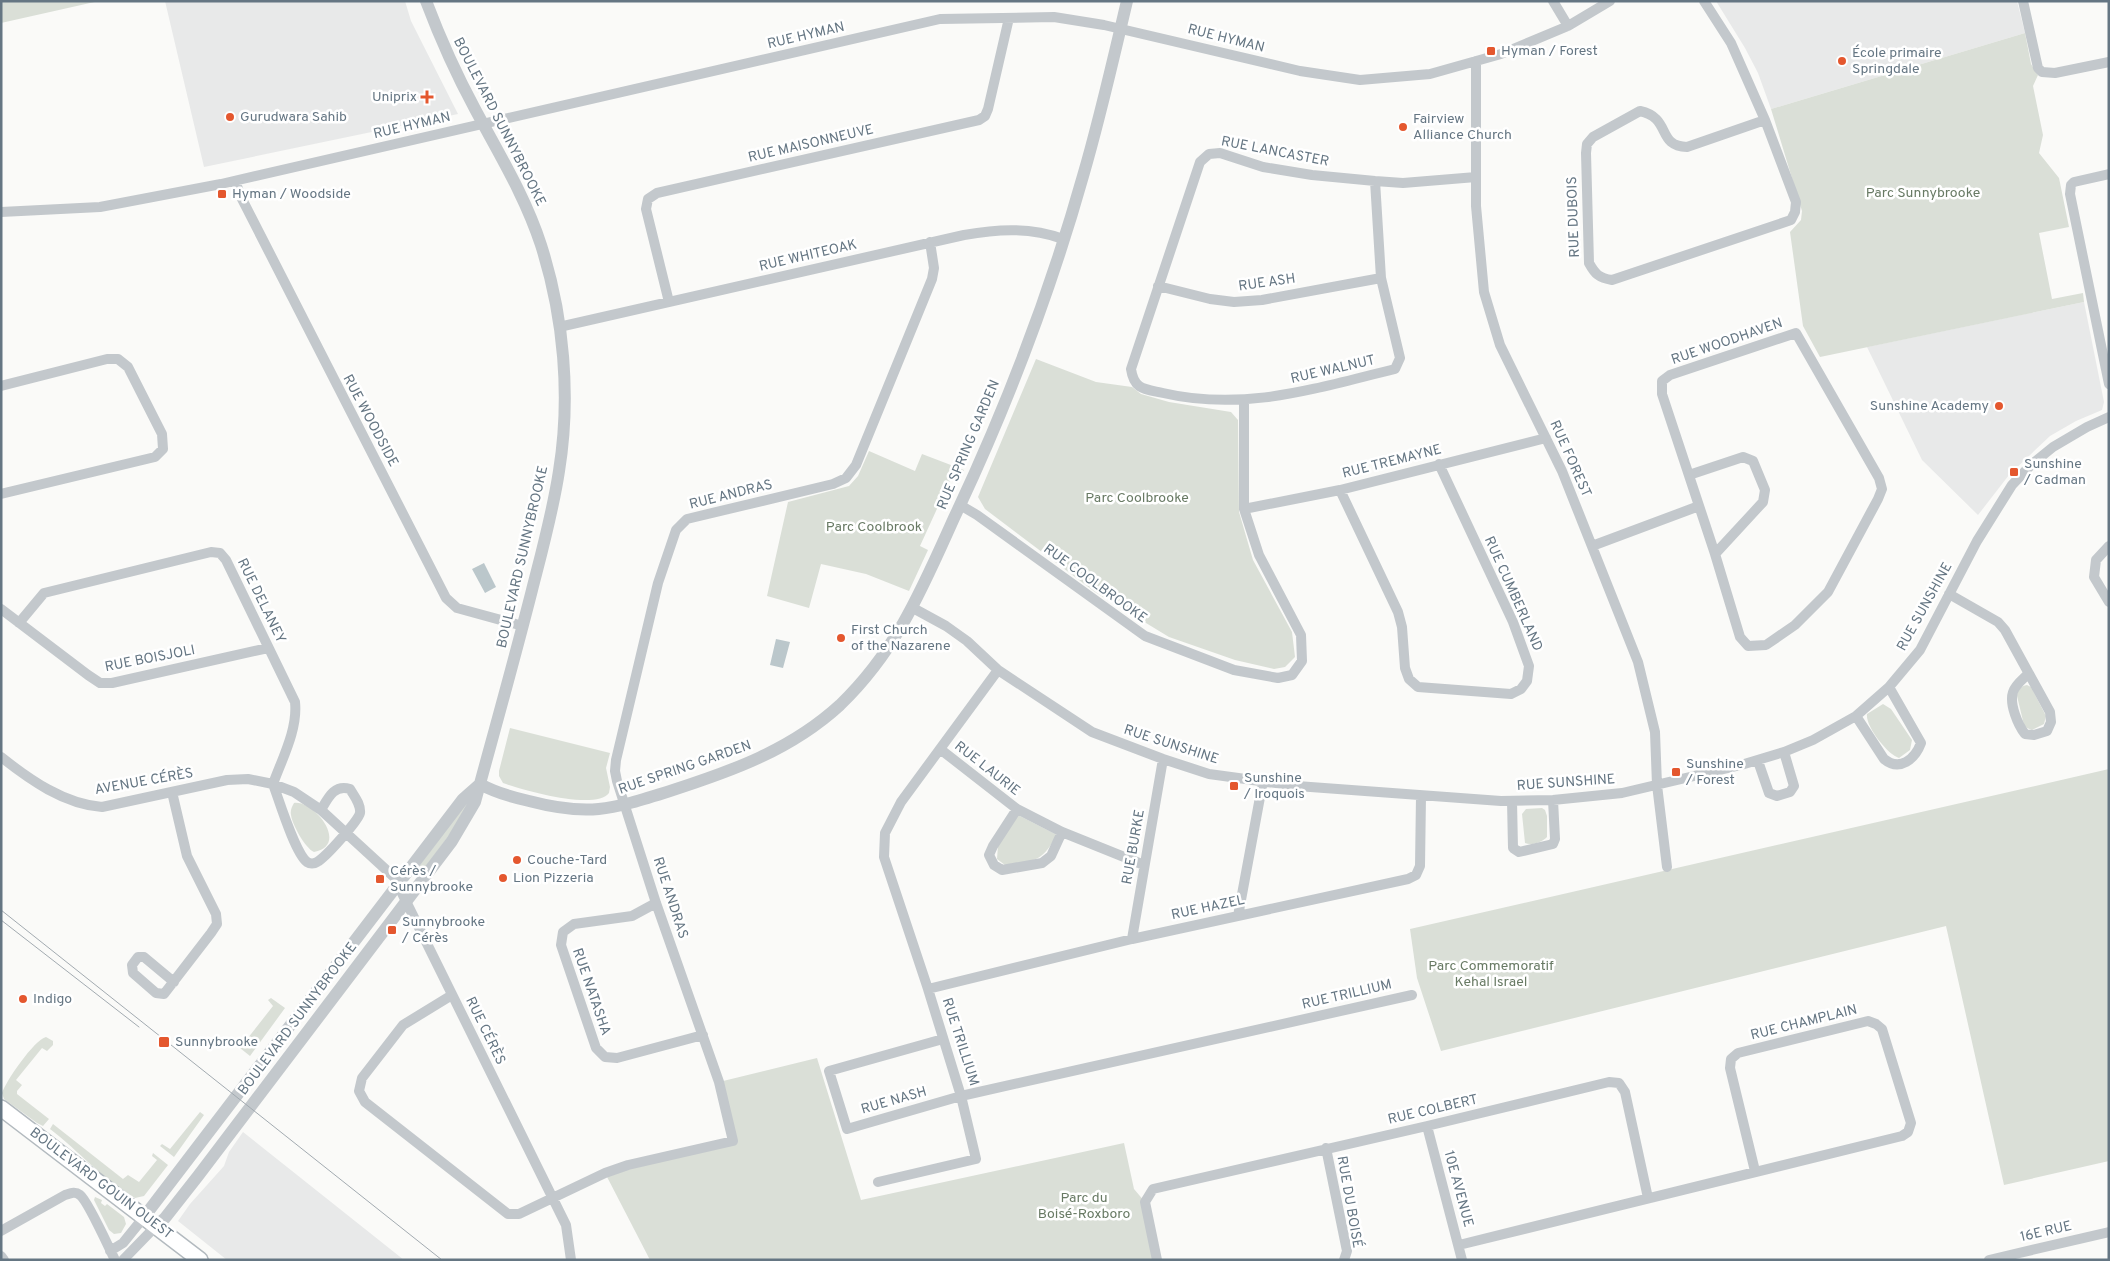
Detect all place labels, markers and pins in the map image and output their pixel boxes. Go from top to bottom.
place label: Hyman / Forest [1501,43,1598,60]
place label: École primaire Springdale [1852,44,1942,78]
marker: Hyman / Forest [1485,45,1497,57]
marker: École primaire Springdale [1836,55,1848,67]
place label: Uniprix [372,89,417,106]
marker: Uniprix [421,91,433,103]
place label: Gurudwara Sahib [240,109,347,126]
marker: Gurudwara Sahib [224,111,236,123]
place label: Fairview Alliance Church [1413,111,1512,144]
marker: Fairview Alliance Church [1397,121,1409,133]
place label: Hyman / Woodside [232,186,351,203]
marker: Hyman / Woodside [216,188,228,200]
place label: Sunshine Academy [1870,398,1989,415]
marker: Sunshine Academy [1993,400,2005,412]
place label: Sunshine / Cadman [2023,456,2086,489]
marker: Sunshine / Cadman [2008,466,2020,478]
place label: First Church of the Nazarene [851,622,950,655]
marker: First Church of the Nazarene [835,632,847,644]
place label: Sunshine / Forest [1685,756,1744,789]
marker: Sunshine / Forest [1670,766,1682,778]
place label: Sunshine / Iroquois [1243,770,1305,803]
marker: Sunshine / Iroquois [1228,780,1240,792]
place label: Couche-Tard [527,852,607,869]
marker: Couche-Tard [511,854,523,866]
place label: Cérès / Sunnybrooke [390,863,473,896]
place label: Lion Pizzeria [513,870,594,887]
marker: Lion Pizzeria [497,872,509,884]
marker: Cérès / Sunnybrooke [374,873,386,885]
place label: Sunnybrooke / Cérès [401,914,485,947]
marker: Sunnybrooke / Cérès [386,924,398,936]
place label: Indigo [33,991,72,1008]
marker: Indigo [17,993,29,1005]
place label: Sunnybrooke [175,1034,258,1051]
marker: Sunnybrooke [157,1035,171,1049]

